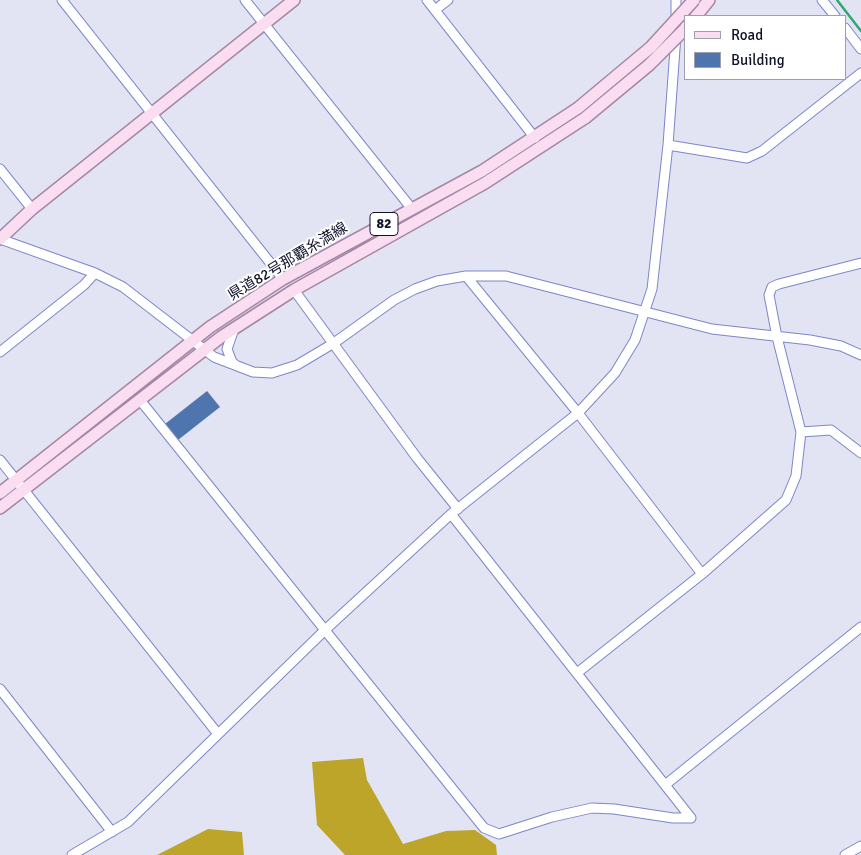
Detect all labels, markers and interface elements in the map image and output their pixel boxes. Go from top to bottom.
legend [684,15,846,80]
text: Road [731,26,763,44]
text: Building [731,51,785,69]
road number: 82 [370,212,398,235]
street label: 県道82号那覇糸満線 [225,219,351,305]

